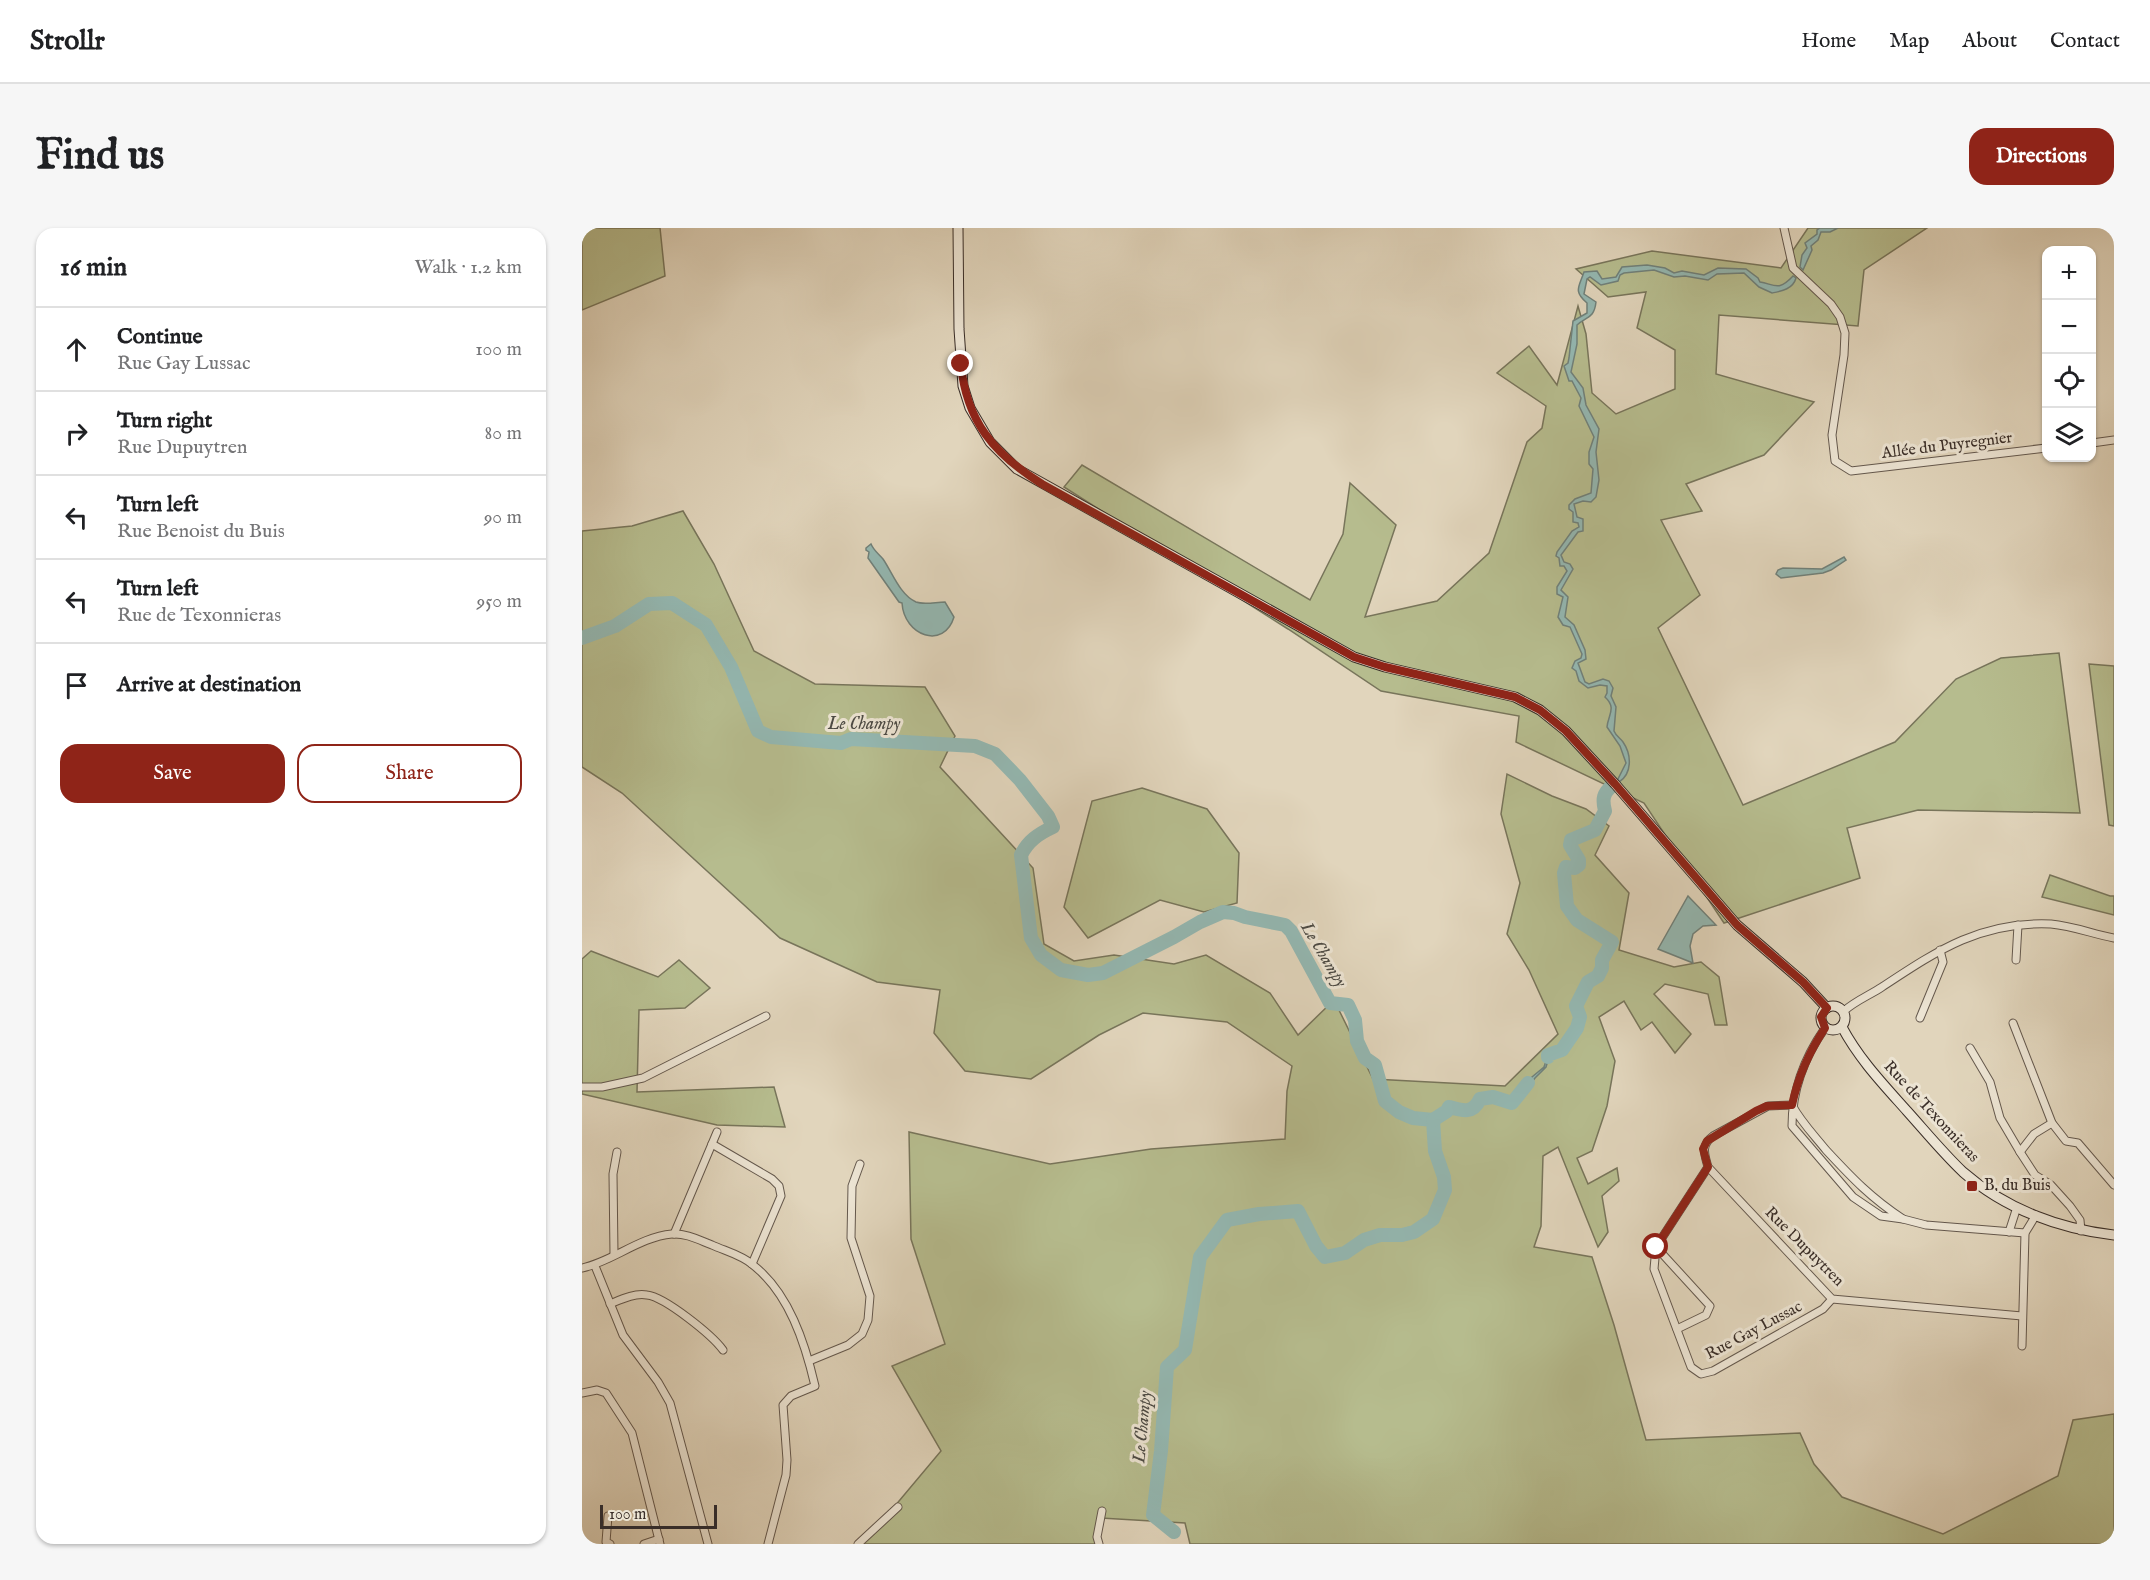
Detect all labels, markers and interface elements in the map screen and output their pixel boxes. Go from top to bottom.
text: Strollr [30,24,105,59]
text: Home [1801,28,1856,55]
text: Map [1889,28,1929,55]
text: About [1962,28,2017,55]
text: Contact [2050,28,2120,55]
button: Directions [1969,128,2114,185]
text: Find us [36,130,164,183]
map controls [2042,246,2096,462]
button: + [2042,246,2096,300]
text: 16 min [60,251,127,284]
text: Walk · 1.2 km [415,255,522,280]
button: − [2042,300,2096,354]
text: Continue [117,323,203,351]
icon: ahead [60,333,93,366]
text: 100 m [475,337,522,362]
route end [947,350,973,376]
text: Rue Gay Lussac [117,351,250,376]
button: locate [2042,354,2096,408]
text: Turn right [117,407,212,435]
button: layers [2042,408,2096,462]
icon: right [60,417,93,450]
text: 80 m [485,421,522,446]
street label: Allée du Puyregnier [1880,428,2013,464]
text: Rue Dupuytren [117,435,247,460]
text: Turn left [117,491,199,519]
icon: left [60,501,93,534]
text: 90 m [484,505,522,530]
text: Rue Benoist du Buis [117,519,285,544]
text: Turn left [117,575,199,603]
icon: left [60,585,93,618]
text: 950 m [476,589,522,614]
text: Rue de Texonnieras [117,603,281,628]
icon: arrive [60,669,93,702]
text: Arrive at destination [117,671,301,699]
water label: Le Champy [827,713,900,736]
button: Save [60,744,285,803]
button: Share [297,744,522,803]
water label: Le Champy [1294,917,1352,992]
street label: Rue de Texonnieras [1879,1057,1983,1167]
place label: B. du Buis [1984,1176,2051,1196]
marker: B. du Buis [1965,1179,1979,1193]
street label: Rue Dupuytren [1760,1203,1848,1291]
route start [1642,1233,1668,1259]
street label: Rue Gay Lussac [1702,1297,1806,1365]
water label: Le Champy [1128,1390,1158,1465]
scale bar [600,1502,717,1530]
text: 100 m [609,1505,646,1525]

